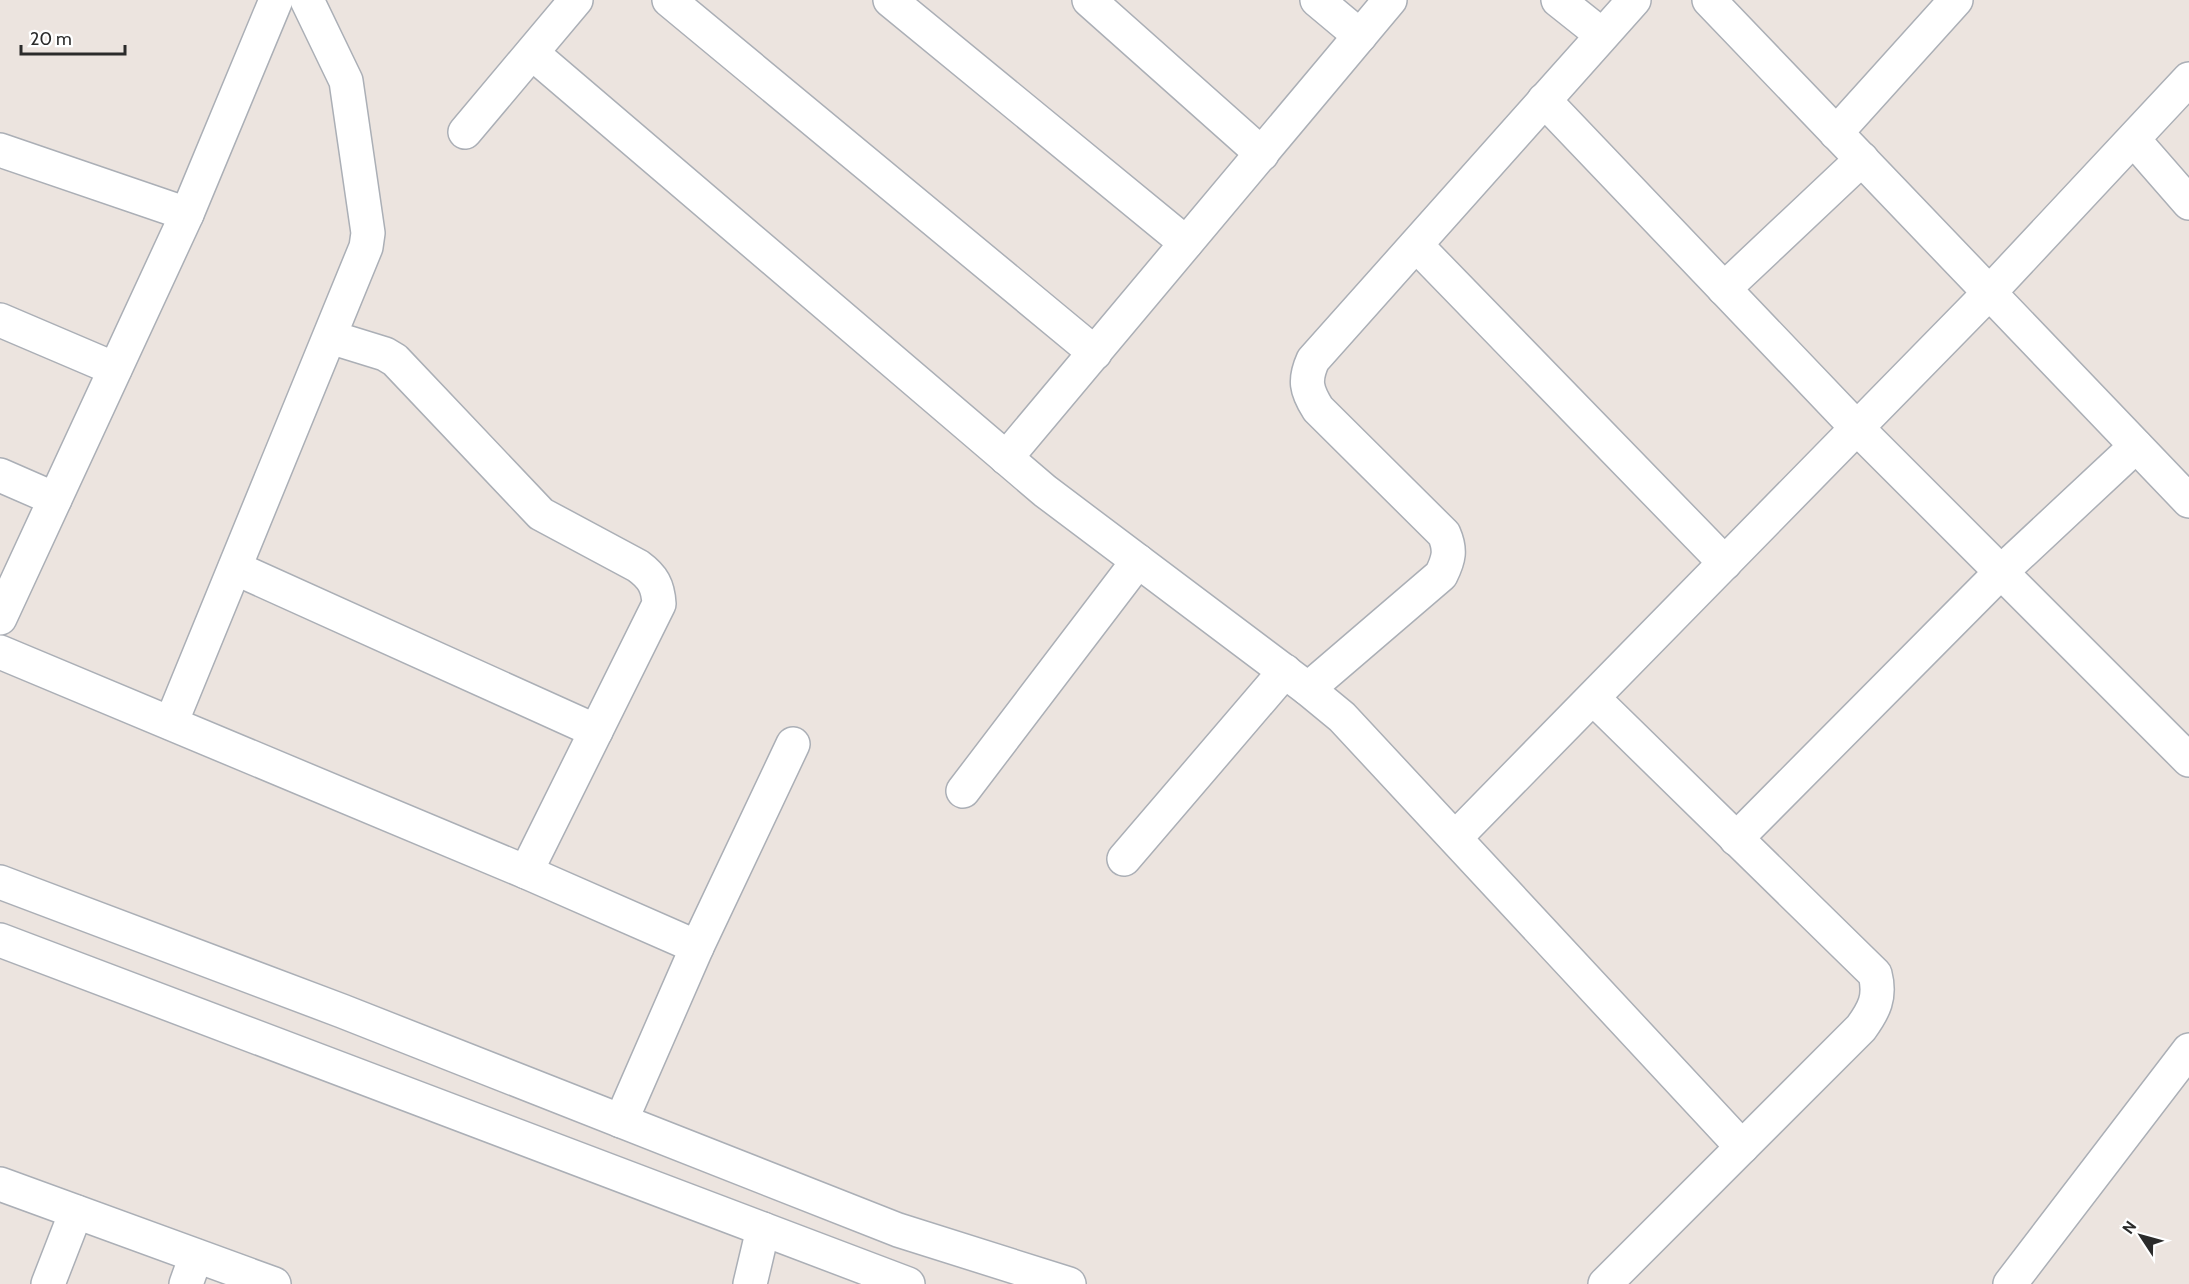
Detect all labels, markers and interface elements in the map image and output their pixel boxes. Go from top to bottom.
scale bar [21,18,124,56]
text: 20 m [30,28,72,50]
north arrow [2111,1206,2171,1266]
text: N [2118,1217,2140,1238]

